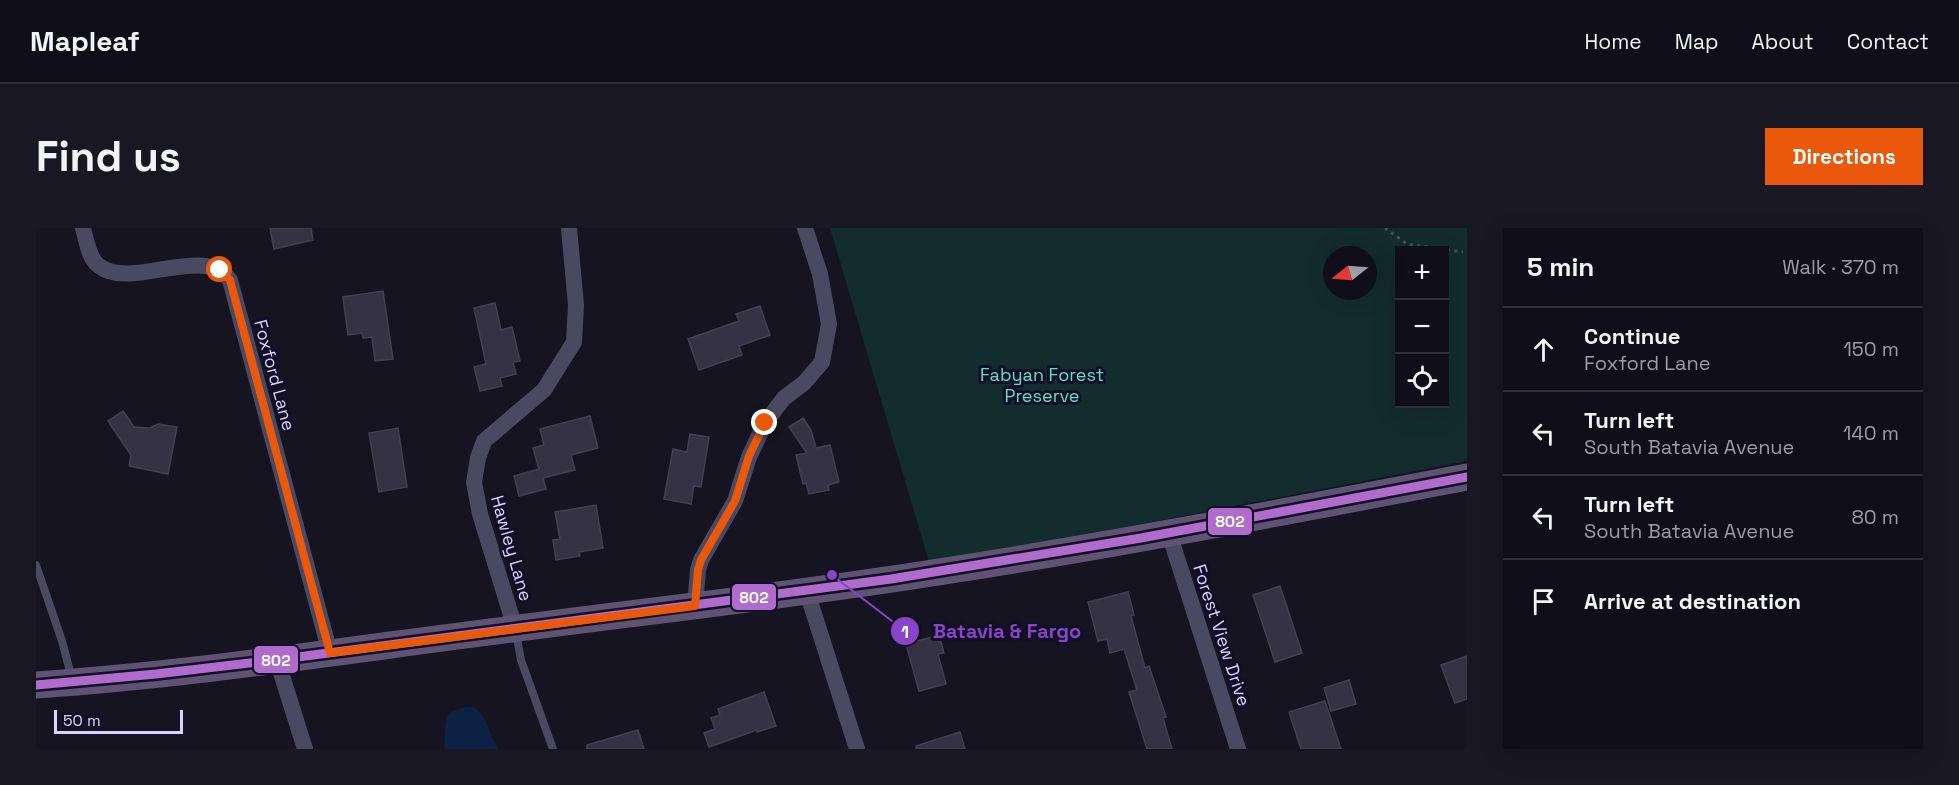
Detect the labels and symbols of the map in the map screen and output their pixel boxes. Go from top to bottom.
north arrow [1323,246,1377,300]
route start [206,256,232,282]
street label: Foxford Lane [249,317,301,433]
park label: Fabyan Forest Preserve [980,363,1104,407]
route end [751,409,777,435]
street label: Hawley Lane [486,492,538,604]
line badge: 802 [1207,507,1253,536]
text: 802 [1215,511,1245,532]
street label: Forest View Drive [1188,561,1256,709]
line badge: 802 [731,583,777,611]
text: 802 [739,587,769,608]
callout: Batavia & Fargo [890,612,1093,650]
text: Batavia & Fargo [933,618,1081,644]
text: 1 [901,620,909,643]
line badge: 802 [253,645,299,674]
text: 802 [261,650,291,671]
scale bar [54,707,183,735]

